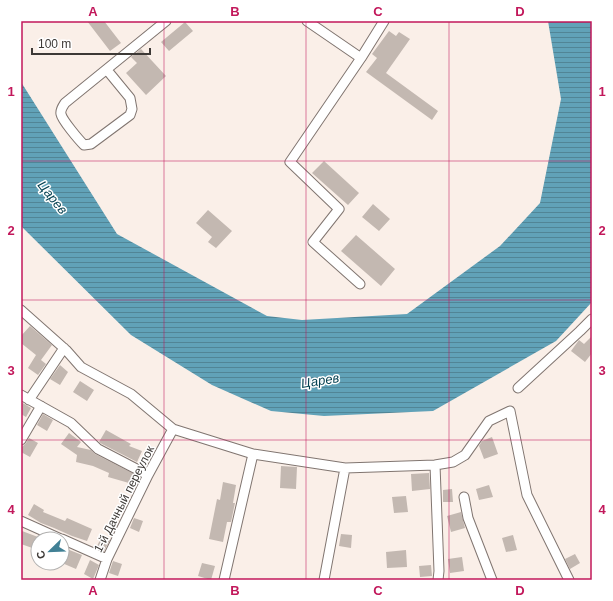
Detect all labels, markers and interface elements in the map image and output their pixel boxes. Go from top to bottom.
text: A [88,4,98,19]
text: B [230,4,240,19]
text: C [373,4,383,19]
text: D [515,4,525,19]
scale bar [32,30,150,56]
text: 100 m [38,37,71,51]
text: 1 [7,84,15,99]
text: 1 [598,84,606,99]
water label: Царев [35,178,71,217]
text: 2 [7,223,15,238]
text: 2 [598,223,606,238]
text: 3 [7,363,15,378]
text: 3 [598,363,606,378]
water label: Царев [300,370,340,391]
street label: 1-й Дачный переулок [91,443,157,555]
text: 4 [7,502,15,517]
text: 4 [598,502,606,517]
north arrow [30,531,70,571]
text: С [34,549,48,561]
text: A [88,583,98,598]
text: B [230,583,240,598]
text: C [373,583,383,598]
text: D [515,583,525,598]

